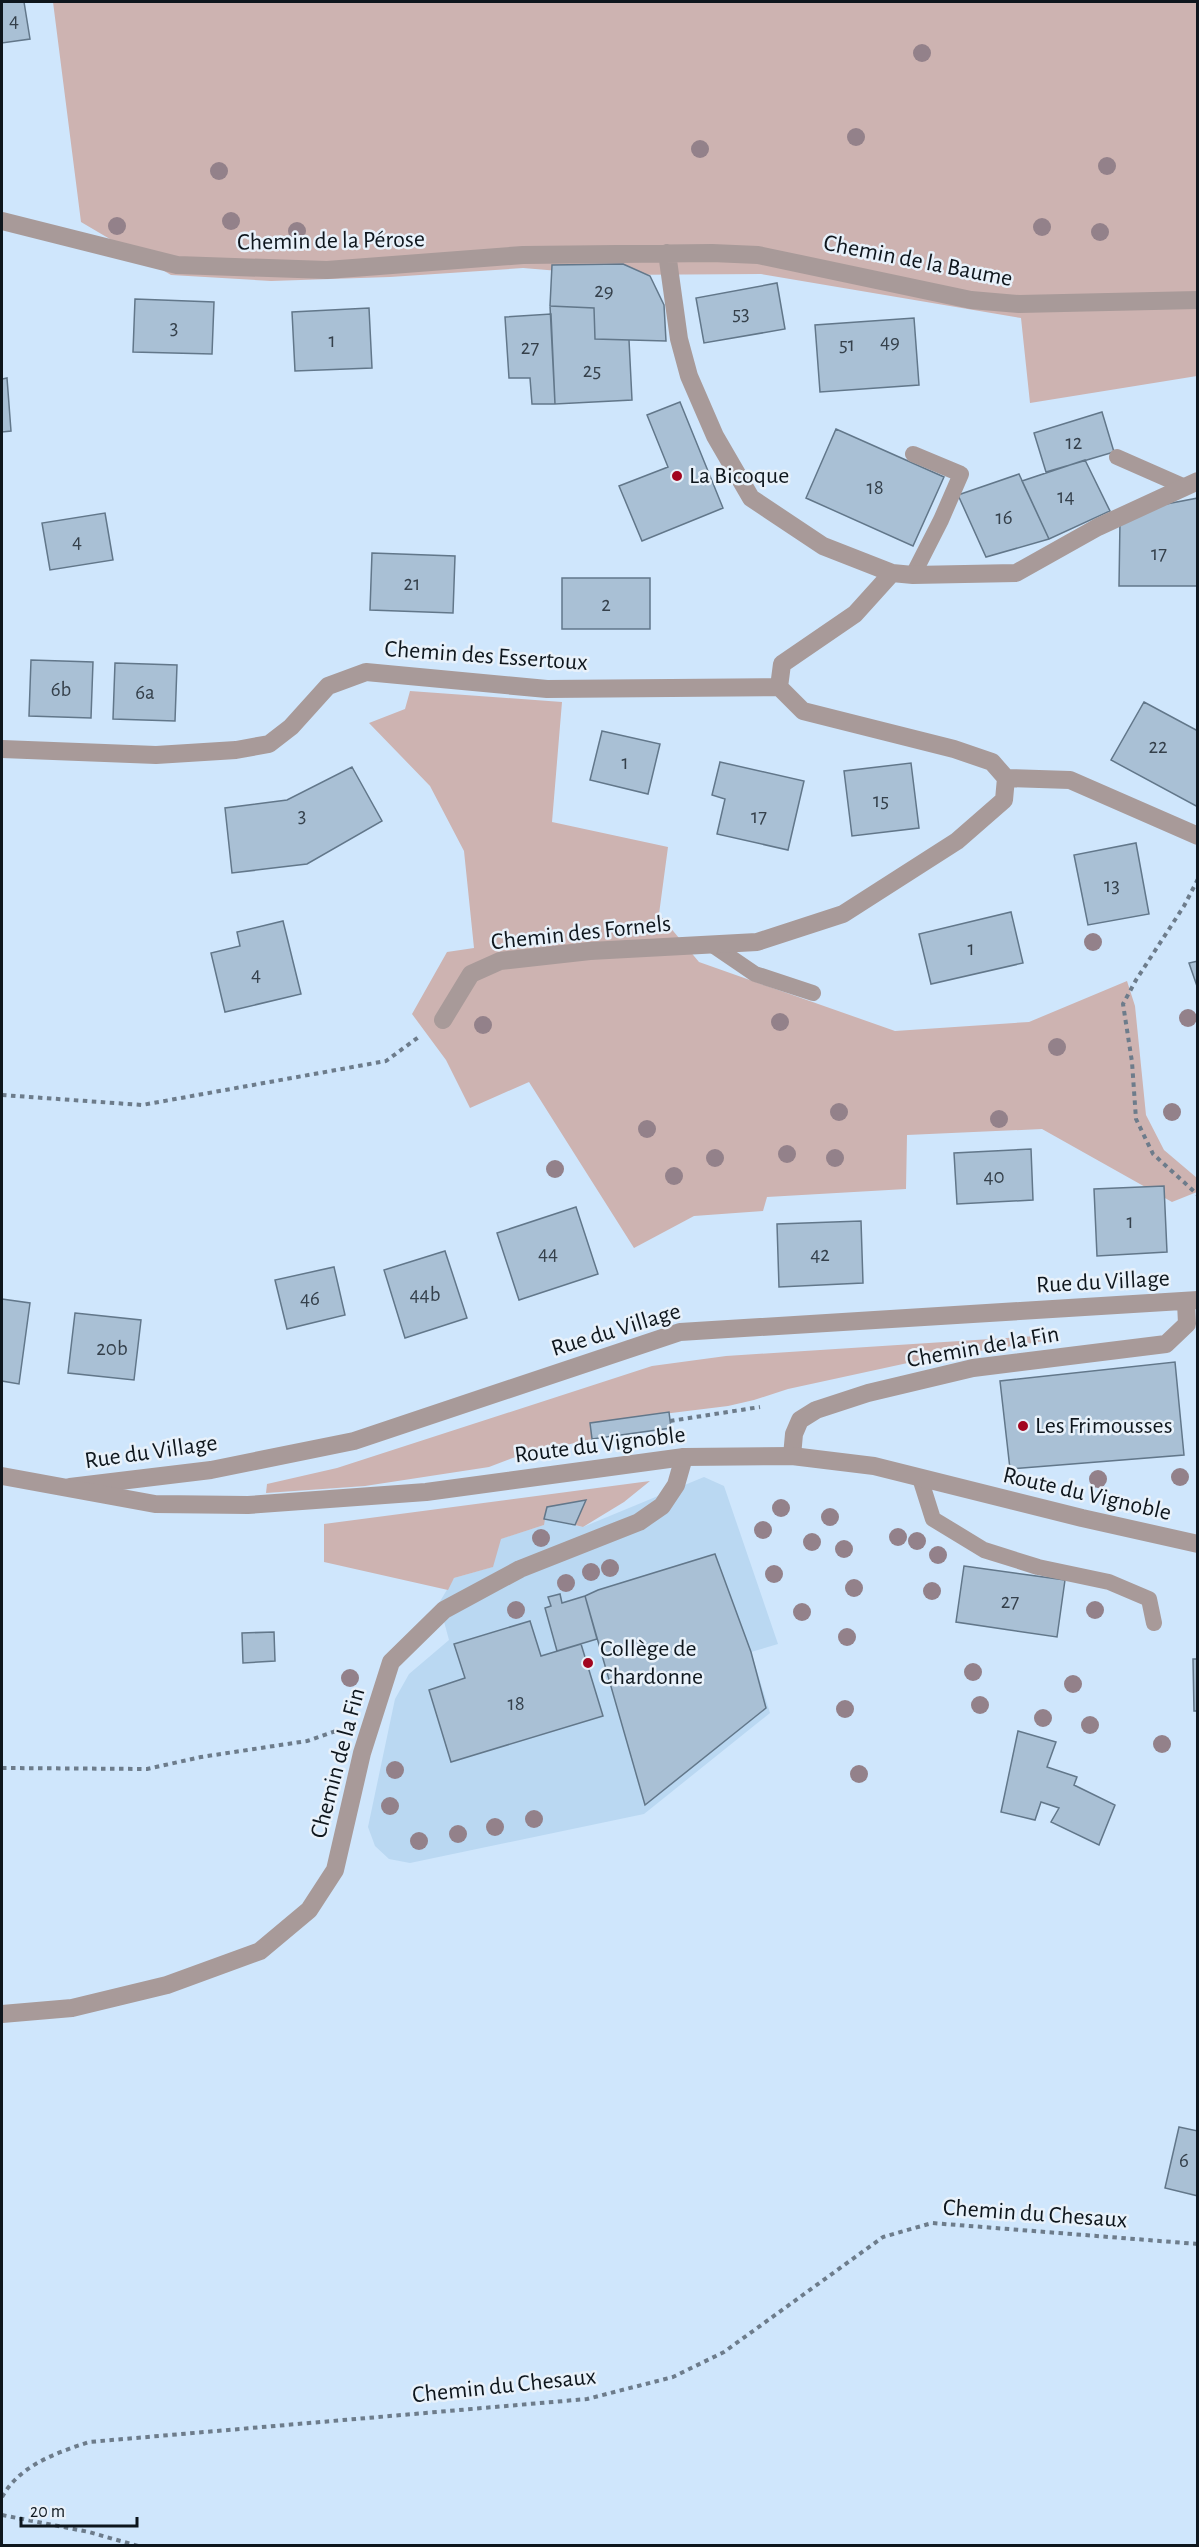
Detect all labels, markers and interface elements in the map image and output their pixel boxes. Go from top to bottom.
house number: 4 [9,10,19,31]
street label: Chemin de la Pérose [237,227,425,255]
street label: Chemin de la Baume [821,231,1015,291]
house number: 29 [594,280,614,301]
house number: 53 [732,303,750,324]
house number: 3 [170,317,178,338]
house number: 1 [328,330,336,351]
house number: 49 [880,331,900,352]
house number: 51 [839,334,855,355]
house number: 27 [521,337,539,358]
house number: 25 [583,360,601,381]
house number: 12 [1066,432,1082,453]
place label: La Bicoque [689,464,789,488]
marker: La Bicoque [670,469,684,483]
house number: 18 [866,477,884,498]
house number: 14 [1057,486,1075,507]
house number: 16 [995,507,1013,528]
house number: 4 [72,531,82,552]
house number: 17 [1151,543,1167,564]
house number: 21 [404,573,420,594]
house number: 2 [601,594,611,615]
street label: Chemin des Essertoux [384,637,589,675]
house number: 6b [51,679,71,700]
house number: 6a [135,682,155,703]
house number: 22 [1148,736,1168,757]
house number: 1 [621,752,629,773]
house number: 15 [873,790,889,811]
house number: 3 [298,805,306,826]
house number: 17 [751,806,767,827]
house number: 13 [1104,875,1120,896]
street label: Chemin des Fornels [490,912,672,954]
house number: 1 [967,938,975,959]
house number: 4 [251,964,261,985]
house number: 40 [983,1166,1005,1187]
house number: 1 [1126,1211,1134,1232]
house number: 44 [538,1243,558,1264]
house number: 42 [810,1244,830,1265]
street label: Rue du Village [1036,1267,1170,1297]
house number: 44b [410,1284,441,1305]
house number: 46 [300,1288,320,1309]
street label: Rue du Village [549,1299,683,1361]
street label: Chemin de la Fin [905,1322,1061,1372]
house number: 20b [96,1338,128,1359]
place label: Les Frimousses [1035,1414,1173,1438]
marker: Les Frimousses [1016,1419,1030,1433]
street label: Route du Vignoble [513,1423,687,1467]
street label: Rue du Village [83,1431,219,1473]
street label: Route du Vignoble [1001,1463,1173,1525]
house number: 27 [1001,1591,1019,1612]
place label: Collège de Chardonne [600,1637,703,1689]
marker: Collège de Chardonne [581,1656,595,1670]
street label: Chemin de la Fin [306,1685,370,1841]
house number: 18 [507,1693,525,1714]
house number: 6 [1179,2150,1189,2171]
street label: Chemin du Chesaux [942,2196,1129,2232]
street label: Chemin du Chesaux [411,2364,598,2408]
scale bar [21,2490,136,2528]
text: 20 m [30,2503,65,2521]

